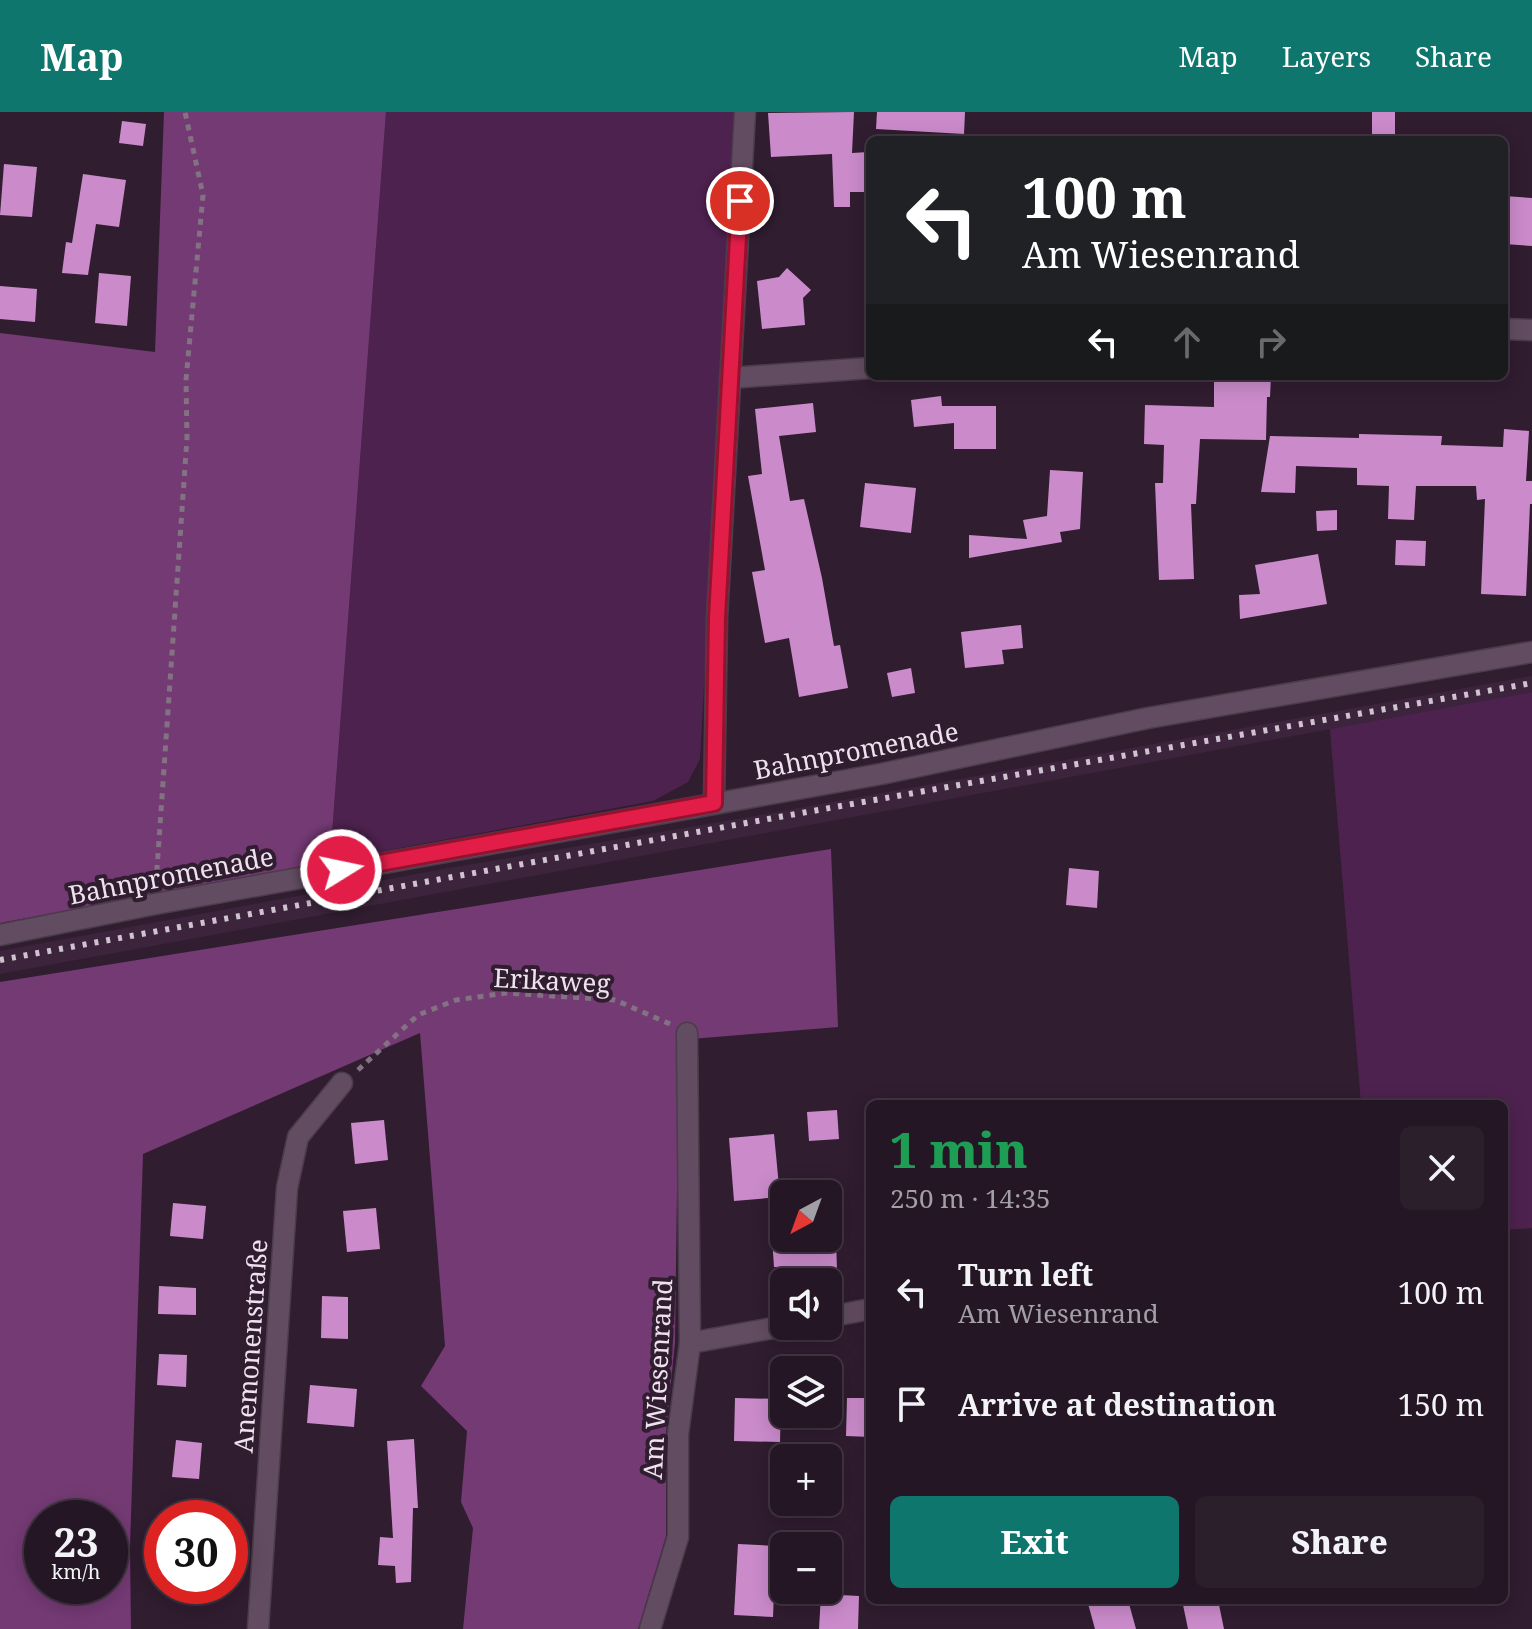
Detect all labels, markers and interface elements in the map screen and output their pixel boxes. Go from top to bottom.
text: Map [40,30,124,82]
text: Map [1179,37,1238,75]
text: Layers [1282,37,1371,75]
text: Share [1415,37,1492,75]
text: 100 m [1022,158,1187,234]
pin [706,167,774,235]
icon: left [890,168,994,272]
icon: arrive [718,179,762,223]
text: Am Wiesenrand [1022,230,1300,279]
icon: left [1081,320,1125,364]
icon: ahead [1165,320,1209,364]
icon: right [1249,320,1293,364]
street label: Bahnpromenade [751,712,961,788]
position arrow [299,828,383,912]
street label: Bahnpromenade [66,837,276,913]
street label: Erikaweg [493,959,611,1001]
text: 1 min [890,1117,1028,1182]
button: close [1400,1126,1484,1210]
north arrow [770,1180,842,1252]
map controls [770,1180,842,1604]
text: 250 m · 14:35 [890,1180,1051,1216]
street label: Anemonenstraße [225,1238,275,1454]
text: Turn left [958,1254,1093,1295]
button: sound [770,1268,842,1340]
icon: left [890,1270,934,1314]
text: 100 m [1398,1272,1484,1313]
street label: Am Wiesenrand [634,1278,680,1480]
text: Am Wiesenrand [958,1295,1159,1331]
button: layers [770,1356,842,1428]
icon: arrive [890,1382,934,1426]
text: Arrive at destination [958,1384,1277,1425]
text: 150 m [1398,1384,1484,1425]
button: + [770,1444,842,1516]
button: Exit [890,1496,1179,1588]
button: Share [1195,1496,1484,1588]
speed limit sign: 30 [144,1500,248,1604]
text: 23 [53,1514,99,1569]
button: − [770,1532,842,1604]
text: km/h [51,1558,101,1585]

